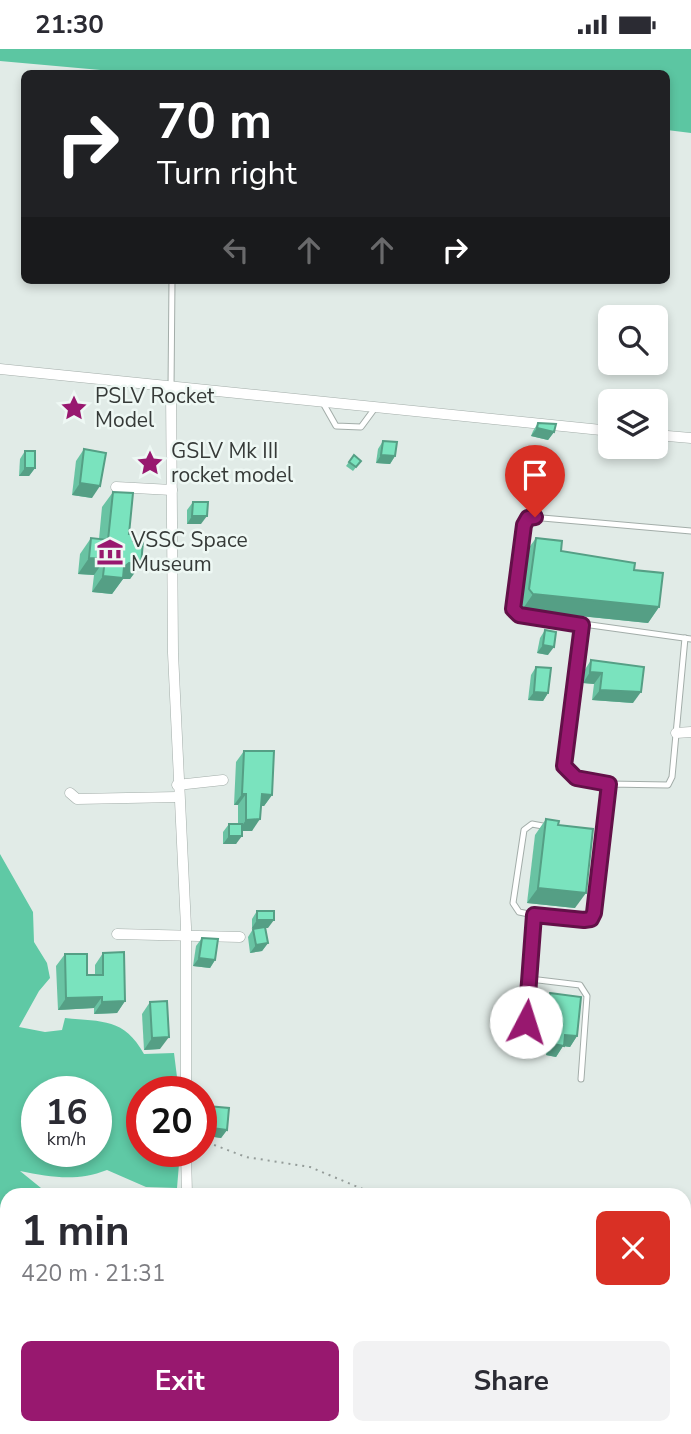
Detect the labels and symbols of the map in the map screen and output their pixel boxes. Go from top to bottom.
place label: PSLV Rocket Model [95,382,215,434]
place icon: PSLV Rocket Model [59,393,89,423]
place label: GSLV Mk III rocket model [171,437,294,489]
pin [505,445,565,517]
place icon: GSLV Mk III rocket model [135,448,165,478]
place label: VSSC Space Museum [130,526,248,578]
museum icon: VSSC Space Museum [95,537,125,567]
position arrow [489,985,563,1059]
speed limit sign: 20 [126,1076,217,1167]

